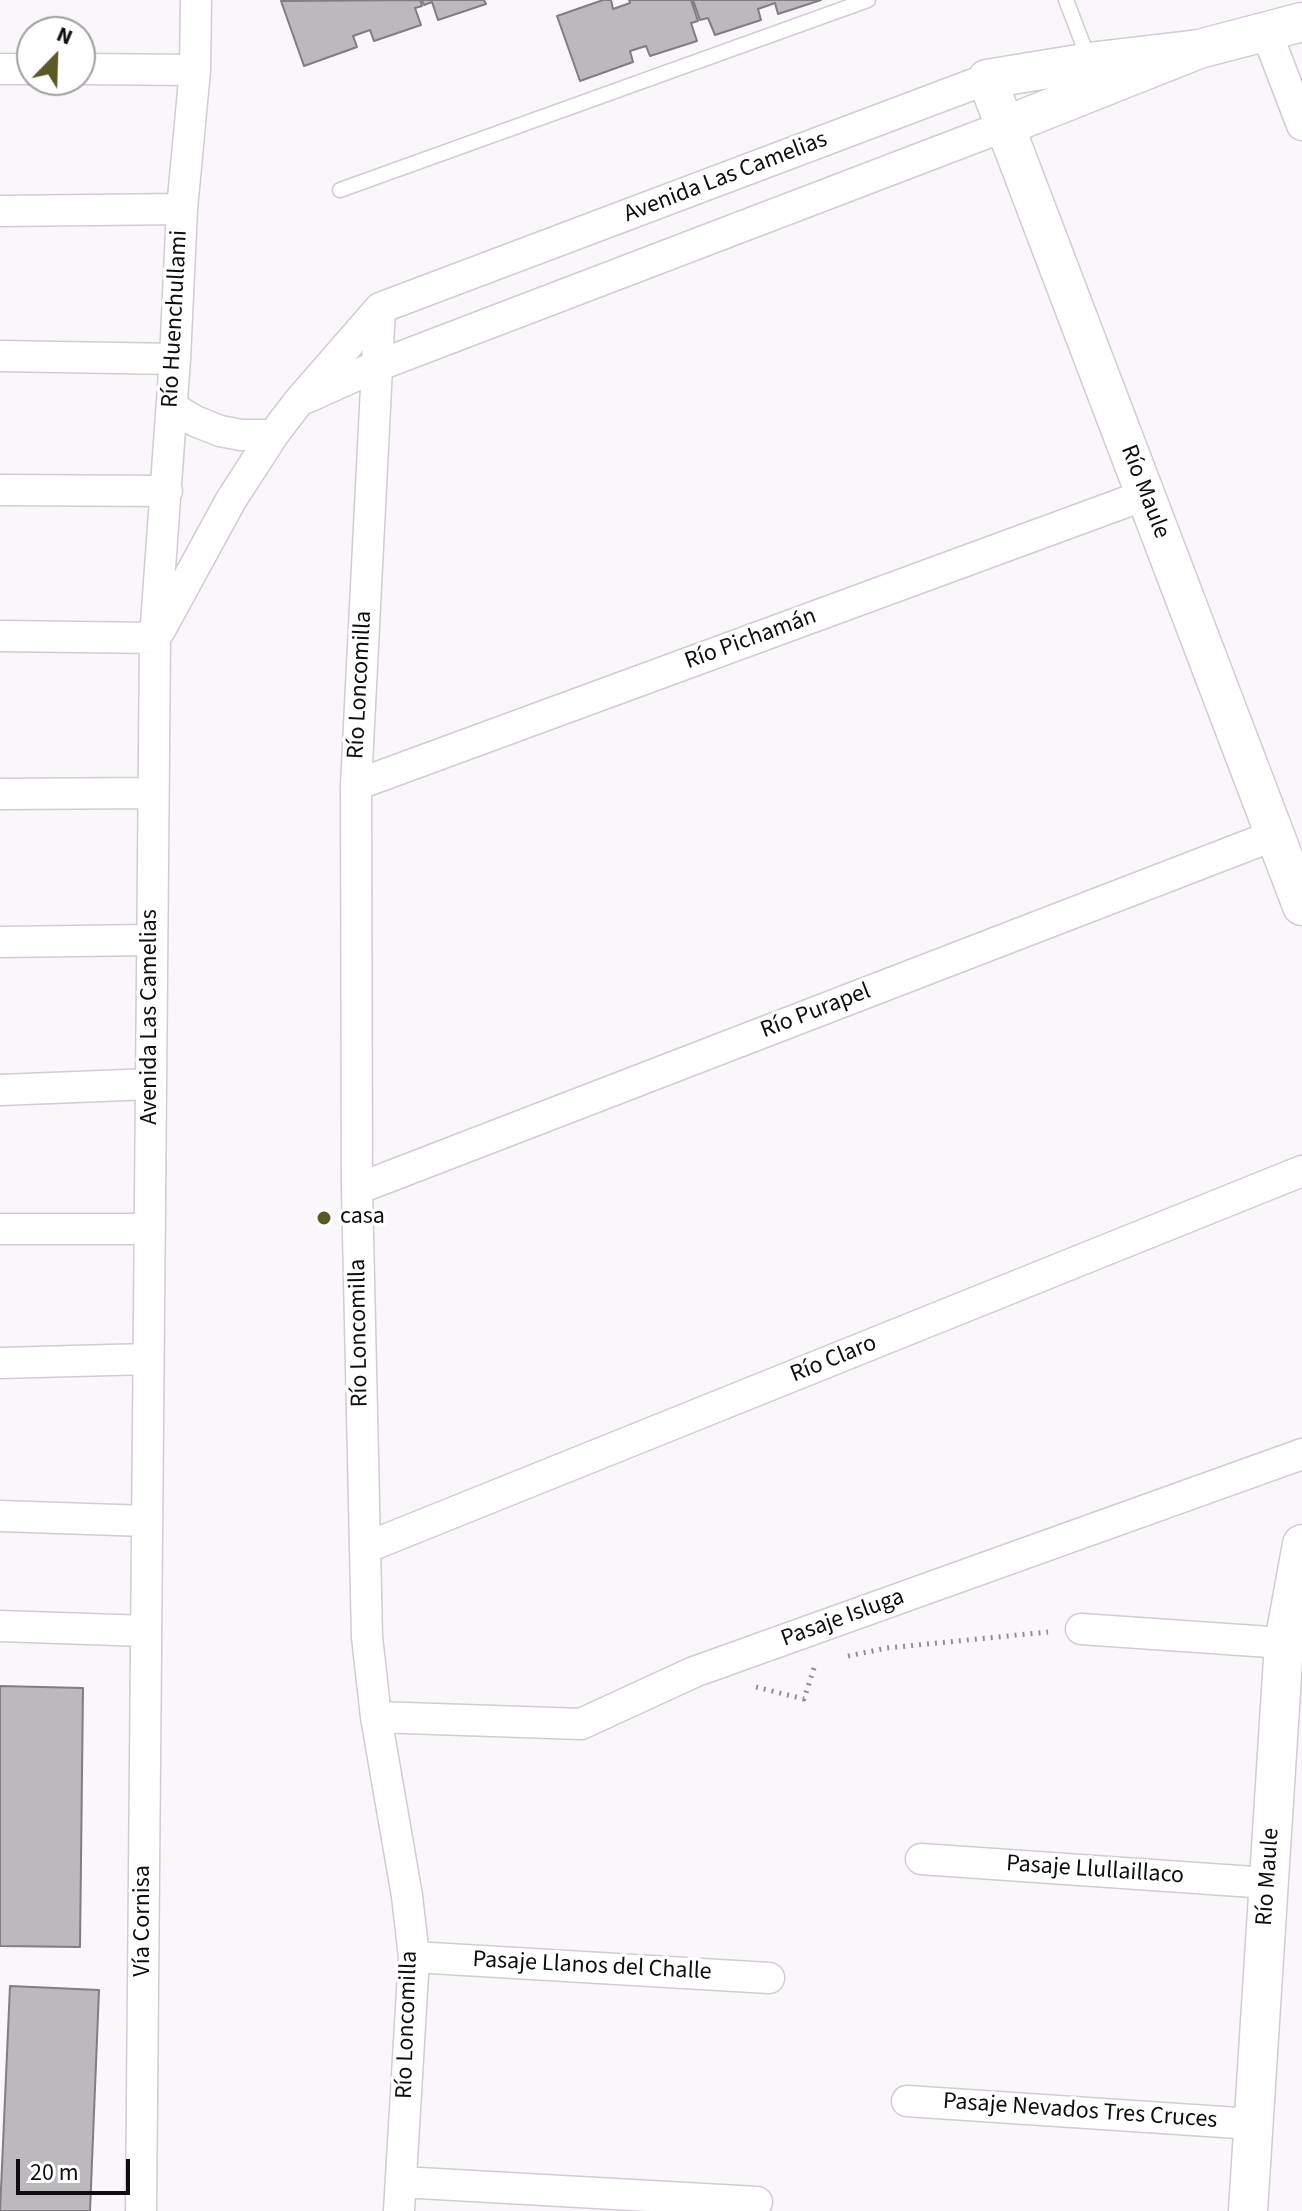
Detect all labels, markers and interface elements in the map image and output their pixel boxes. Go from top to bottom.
north arrow [16,16,96,96]
text: N [52,18,78,53]
street label: Avenida Las Camelias [620,126,832,230]
street label: Río Huenchullami [157,229,195,409]
street label: Río Maule [1113,441,1175,543]
street label: Río Pichamán [681,603,821,677]
street label: Río Loncomilla [343,610,379,760]
street label: Avenida Las Camelias [137,909,165,1125]
street label: Río Purapel [757,978,875,1046]
place label: casa [340,1204,385,1232]
marker: casa [315,1209,333,1227]
street label: Río Loncomilla [344,1259,376,1407]
street label: Río Claro [787,1330,881,1390]
street label: Pasaje Isluga [778,1583,908,1655]
street label: Río Maule [1251,1827,1287,1927]
street label: Pasaje Llullaillaco [1005,1850,1185,1892]
street label: Vía Cornisa [130,1865,158,1977]
street label: Pasaje Llanos del Challe [472,1946,712,1988]
street label: Río Loncomilla [391,1950,425,2100]
street label: Pasaje Nevados Tres Cruces [942,2088,1218,2136]
scale bar [20,2143,134,2193]
text: 20 m [30,2155,79,2190]

